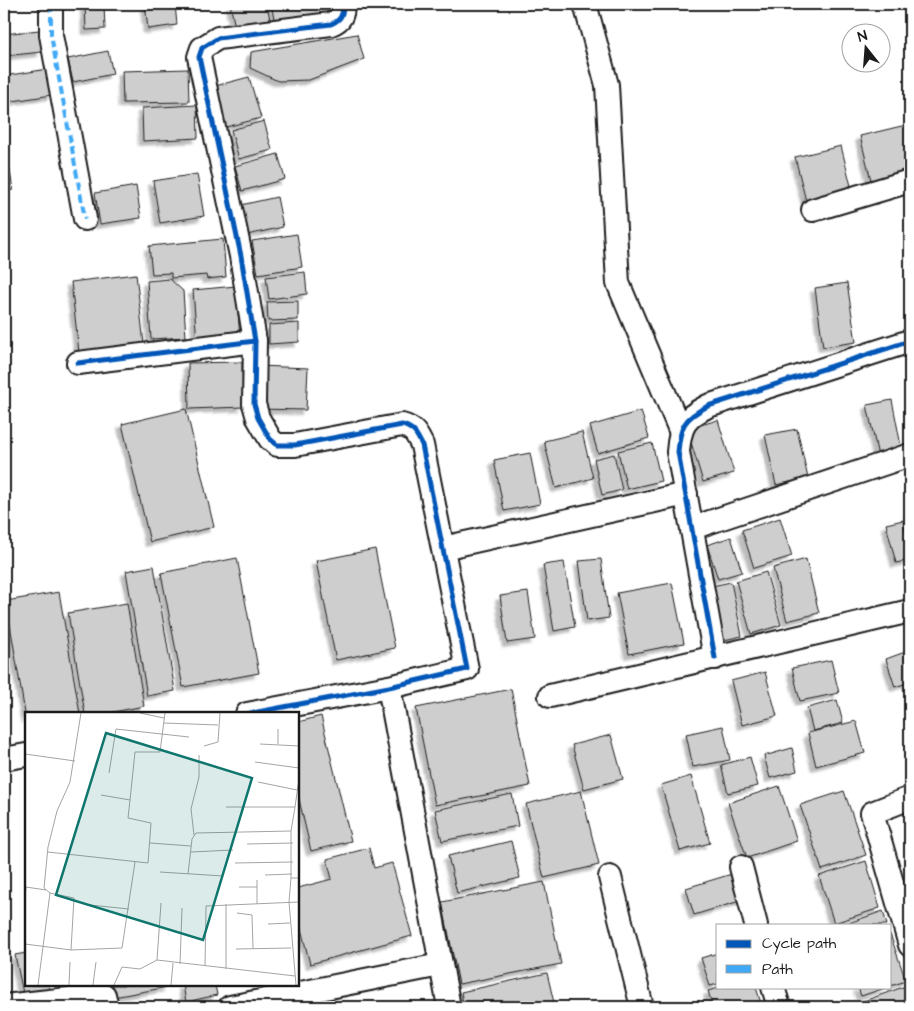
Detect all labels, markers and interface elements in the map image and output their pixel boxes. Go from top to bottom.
north arrow [842,22,892,72]
text: N [855,26,870,47]
inset map [25,712,299,986]
legend [716,924,892,988]
text: Cycle path [762,933,837,955]
text: Path [762,959,793,980]

